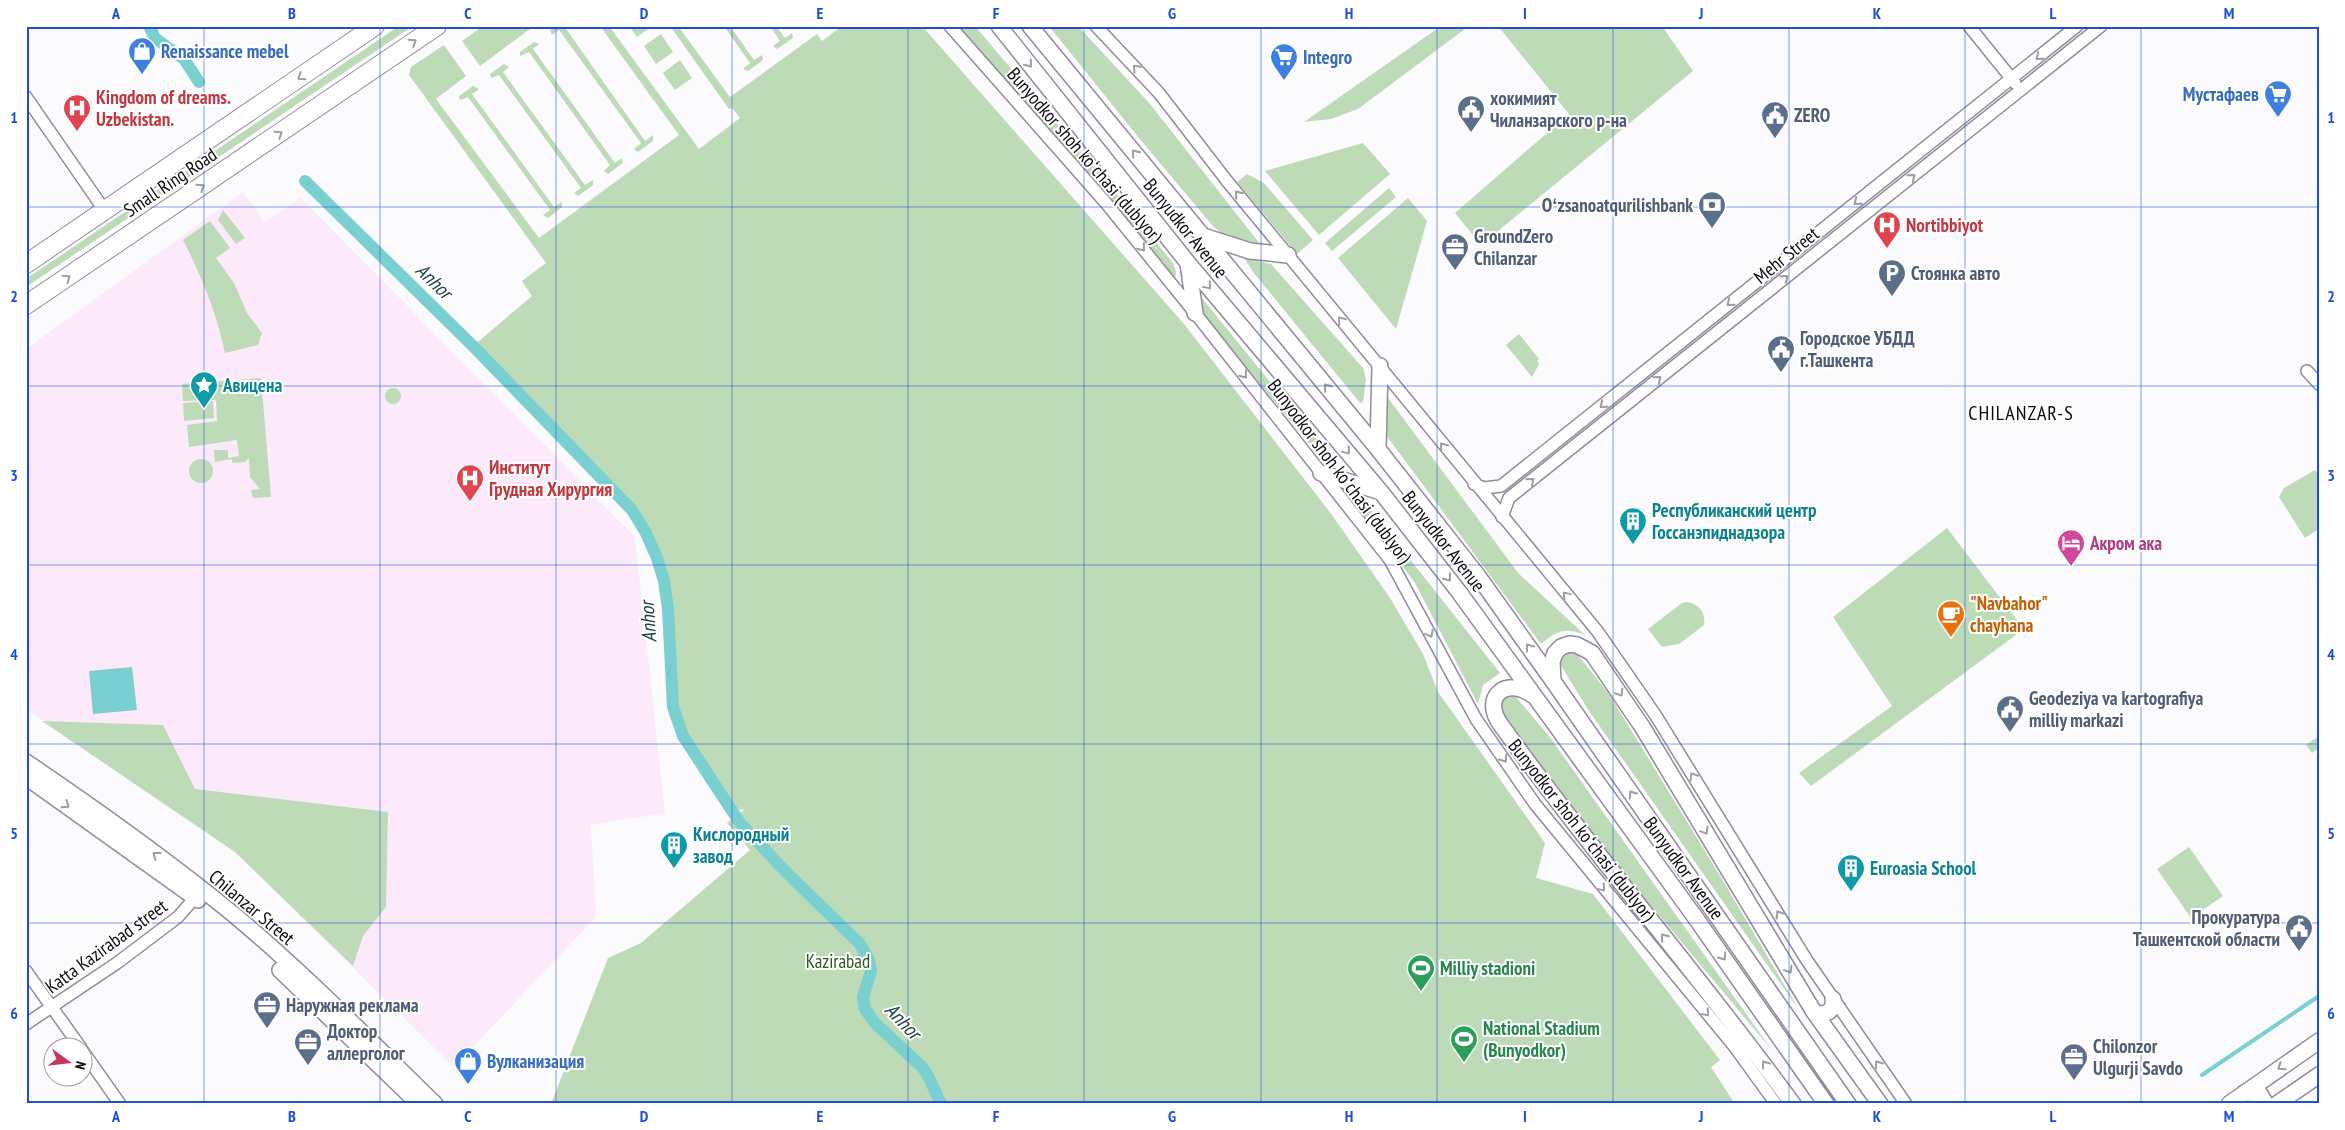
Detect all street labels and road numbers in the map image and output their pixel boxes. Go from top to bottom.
street label: Bunyodkor shoh koʻchasi (dublyor) [1002,62,1168,248]
street label: Small Ring Road [119,142,221,222]
street label: Bunyudkor Avenue [1138,173,1234,283]
street label: Mehr Street [1749,221,1824,289]
street label: Bunyodkor shoh koʻchasi (dublyor) [1263,374,1418,568]
street label: Bunyudkor Avenue [1397,486,1491,596]
street label: Bunyodkor shoh koʻchasi (dublyor) [1503,734,1661,926]
street label: Bunyudkor Avenue [1639,812,1729,924]
street label: Chilanzar Street [204,864,300,950]
street label: Katta Kazirabad street [40,893,172,998]

